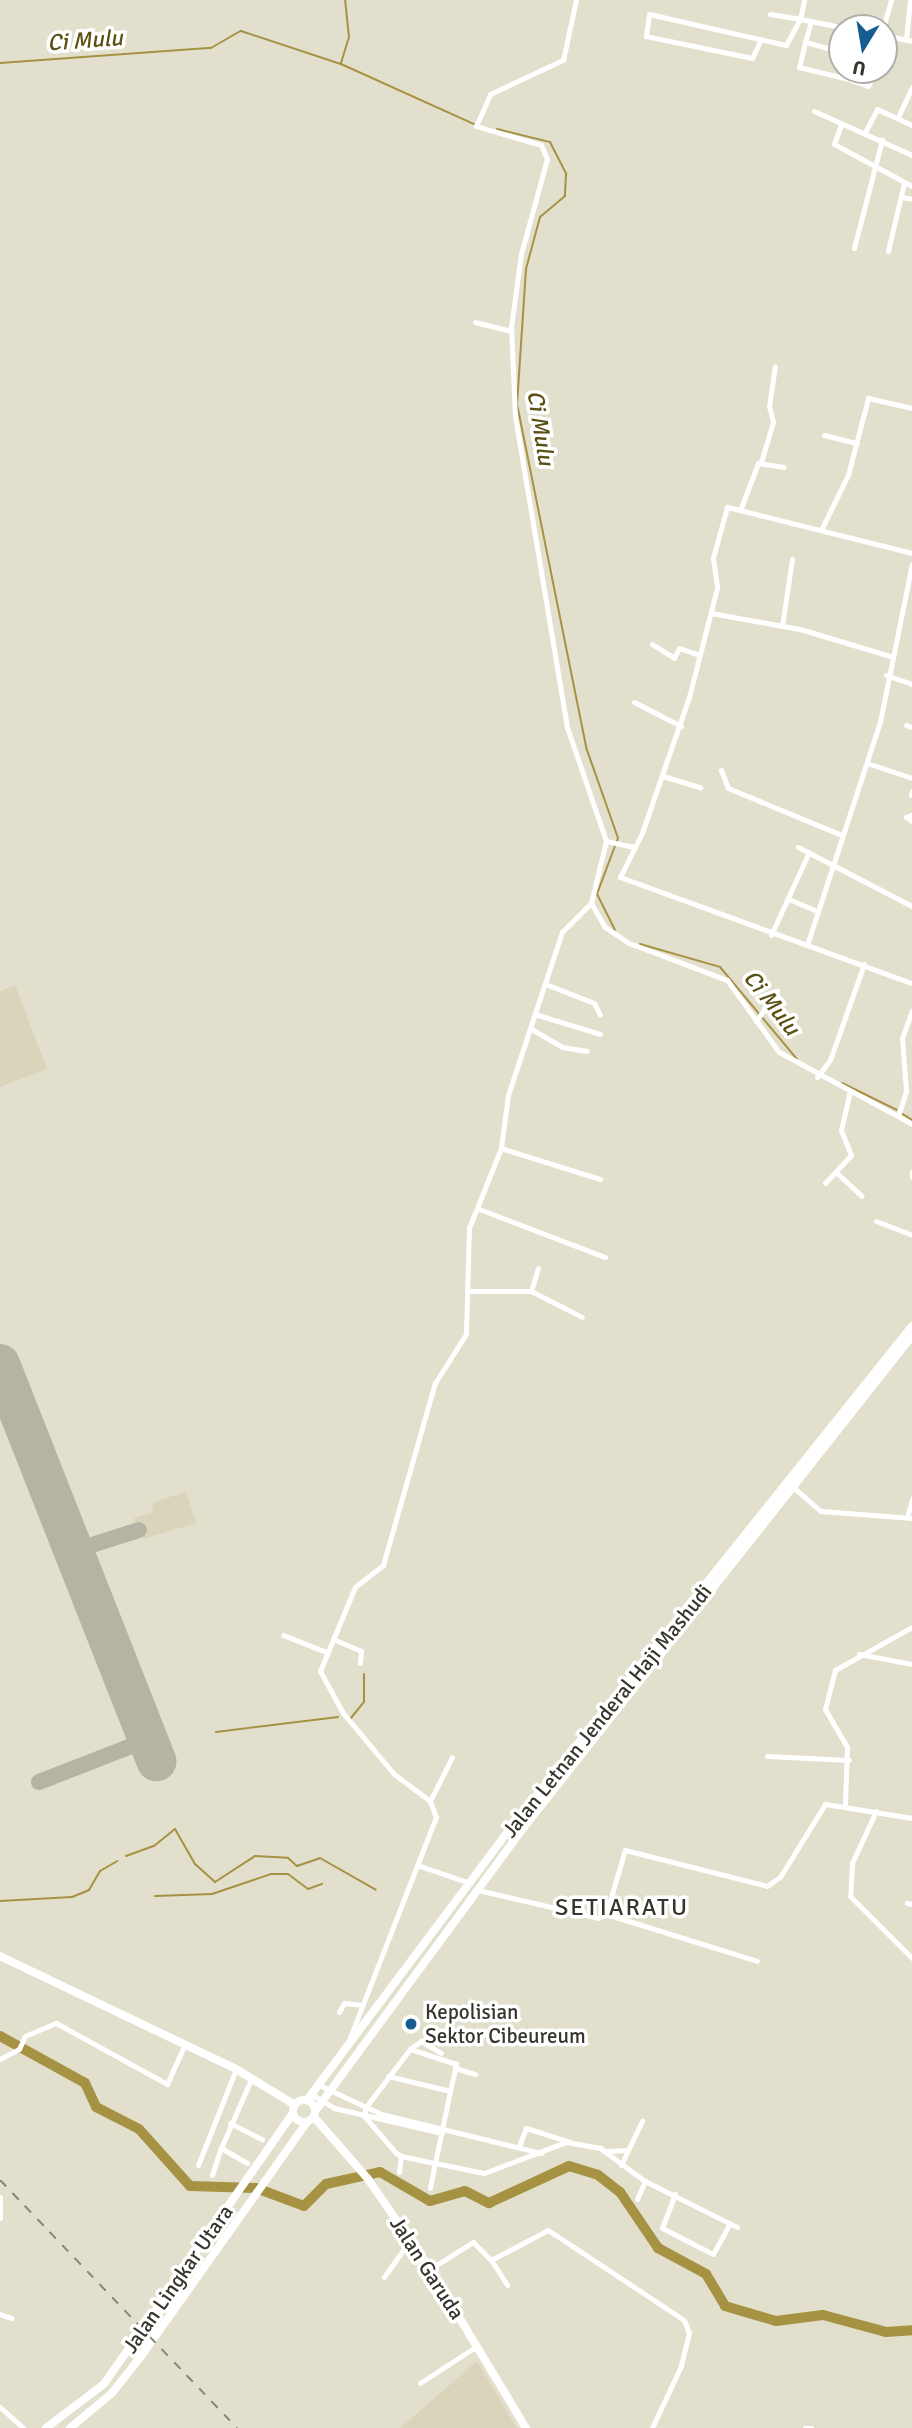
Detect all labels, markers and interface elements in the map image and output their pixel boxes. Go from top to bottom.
north arrow [828,14,898,84]
water label: Ci Mulu [46,25,124,57]
text: U [851,55,868,81]
water label: Ci Mulu [520,389,560,467]
water label: Ci Mulu [737,965,805,1041]
street label: Jalan Letnan Jenderal Haji Mashudi [497,1579,717,1843]
district label: SETIARATU [556,1894,688,1922]
place label: Kepolisian Sektor Cibeureum [425,1999,586,2049]
marker: Kepolisian Sektor Cibeureum [403,2016,419,2032]
street label: Jalan Lingkar Utara [117,2200,239,2358]
street label: Jalan Garuda [384,2212,470,2324]

